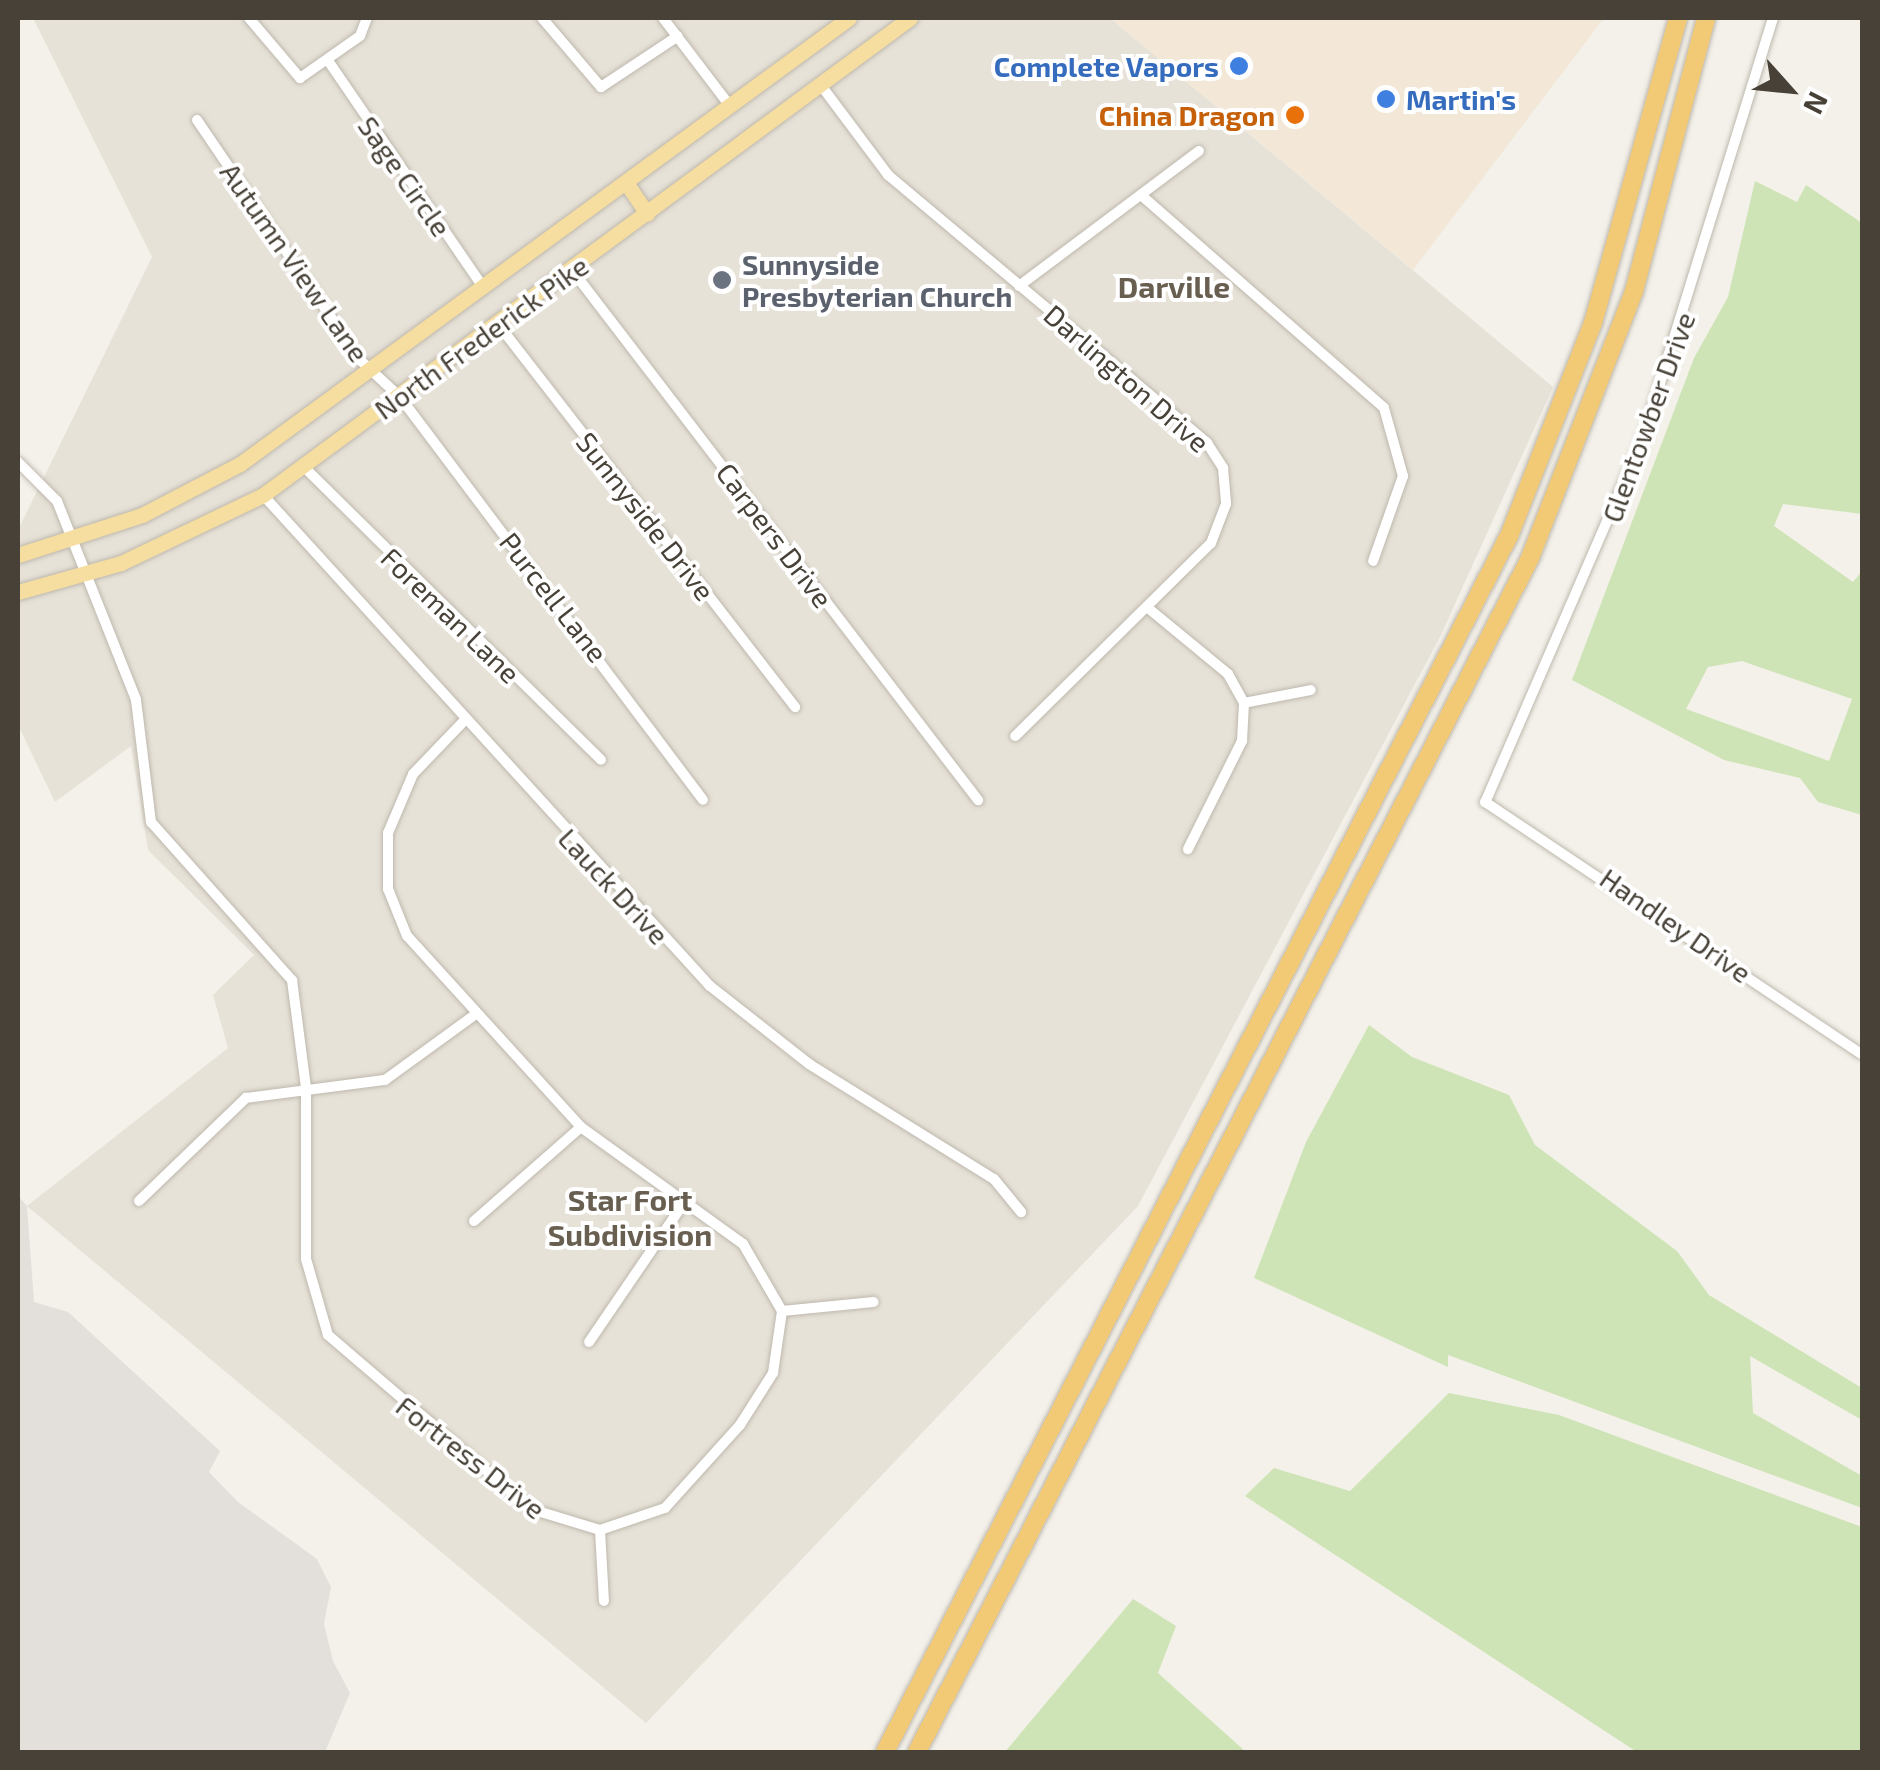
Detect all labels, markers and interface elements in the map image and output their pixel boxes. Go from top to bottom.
north arrow [1740,40,1840,140]
place label: Complete Vapors [993,49,1219,83]
marker: Complete Vapors [1228,55,1250,77]
place label: Martin's [1406,82,1516,116]
text: N [1797,87,1836,120]
marker: Martin's [1375,88,1397,110]
place label: China Dragon [1099,98,1275,132]
marker: China Dragon [1284,104,1306,126]
street label: Sage Circle [351,110,459,242]
street label: Autumn View Lane [213,156,377,368]
place label: Sunnyside Presbyterian Church [742,247,1012,313]
street label: North Frederick Pike [367,248,595,426]
district label: Darville [1118,268,1230,304]
marker: Sunnyside Presbyterian Church [711,269,733,291]
street label: Darlington Drive [1038,297,1216,459]
street label: Glentowber Drive [1594,307,1702,527]
street label: Sunnyside Drive [570,425,722,607]
street label: Carpers Drive [710,456,840,614]
street label: Purcell Lane [493,525,615,669]
street label: Foreman Lane [375,540,527,690]
street label: Lauck Drive [552,821,676,951]
street label: Handley Drive [1594,860,1758,990]
district label: Star Fort Subdivision [548,1181,712,1252]
street label: Fortress Drive [390,1389,552,1525]

